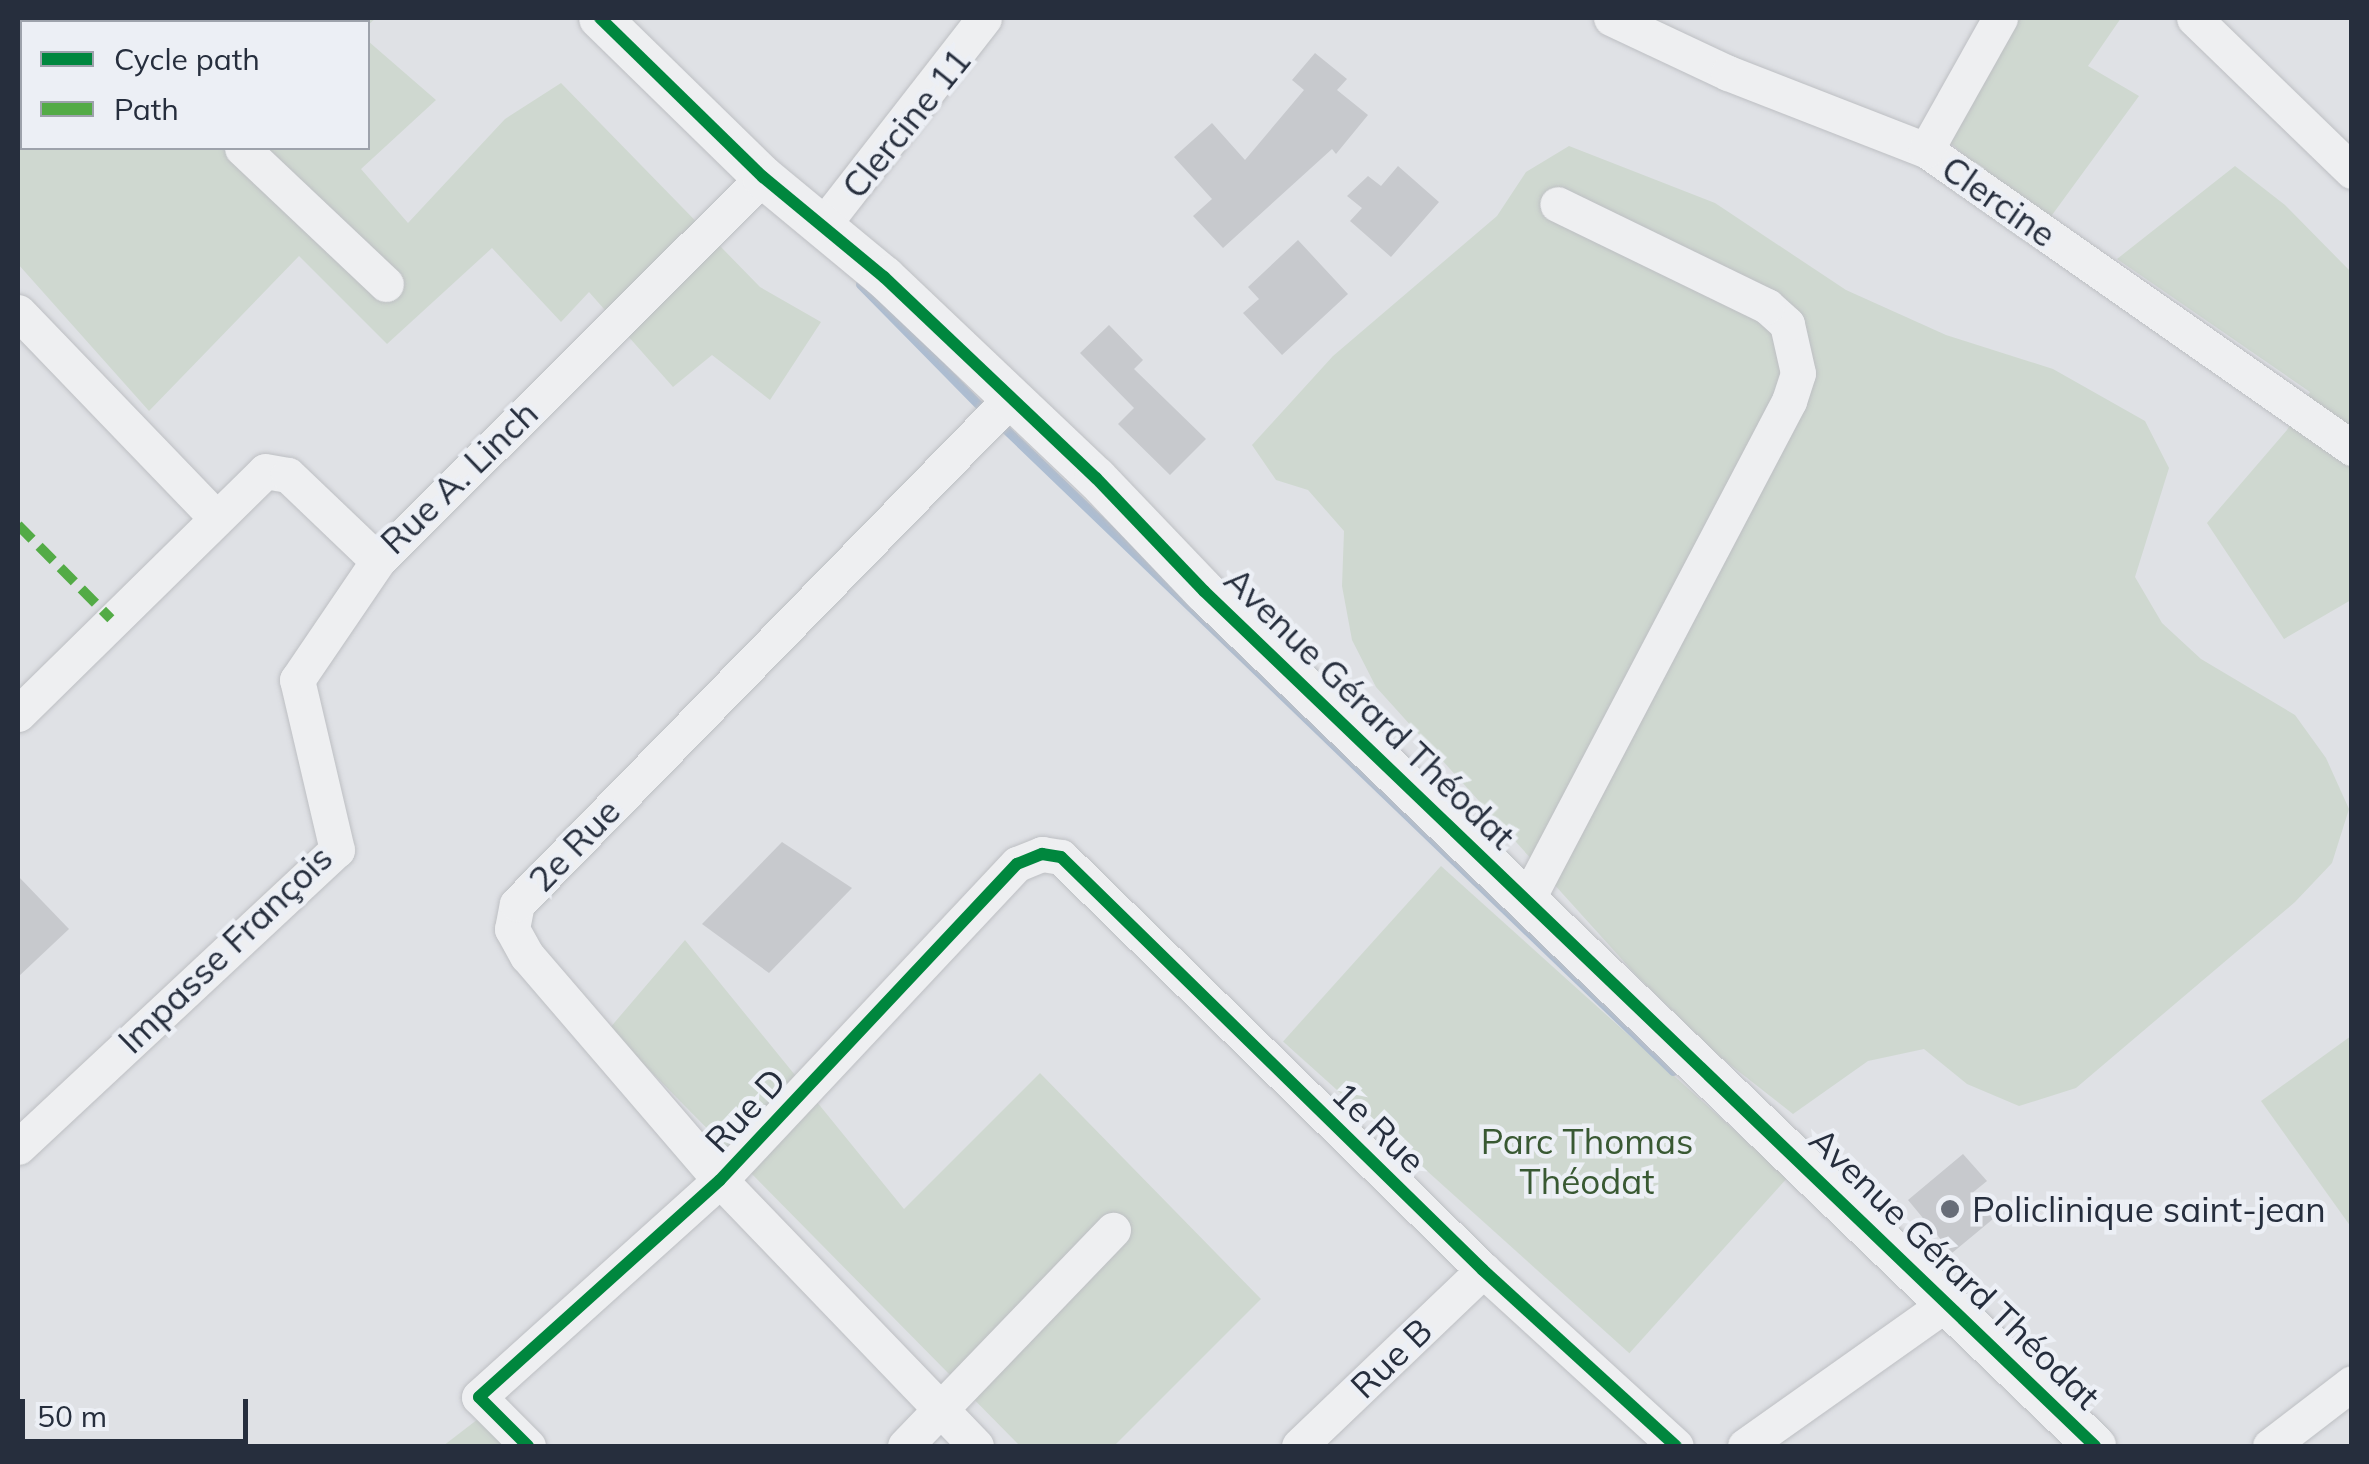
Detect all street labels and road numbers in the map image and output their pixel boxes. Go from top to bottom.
street label: Clercine 11 [833,40,979,206]
street label: Clercine [1934,147,2064,255]
street label: Rue A. Linch [372,392,546,562]
street label: Avenue Gérard Théodat [1216,559,1524,857]
street label: 2e Rue [520,790,628,900]
street label: Impasse François [109,836,341,1062]
street label: Rue D [696,1060,794,1160]
street label: 1e Rue [1324,1073,1434,1181]
street label: Avenue Gérard Théodat [1801,1119,2109,1417]
street label: Rue B [1342,1309,1440,1407]

